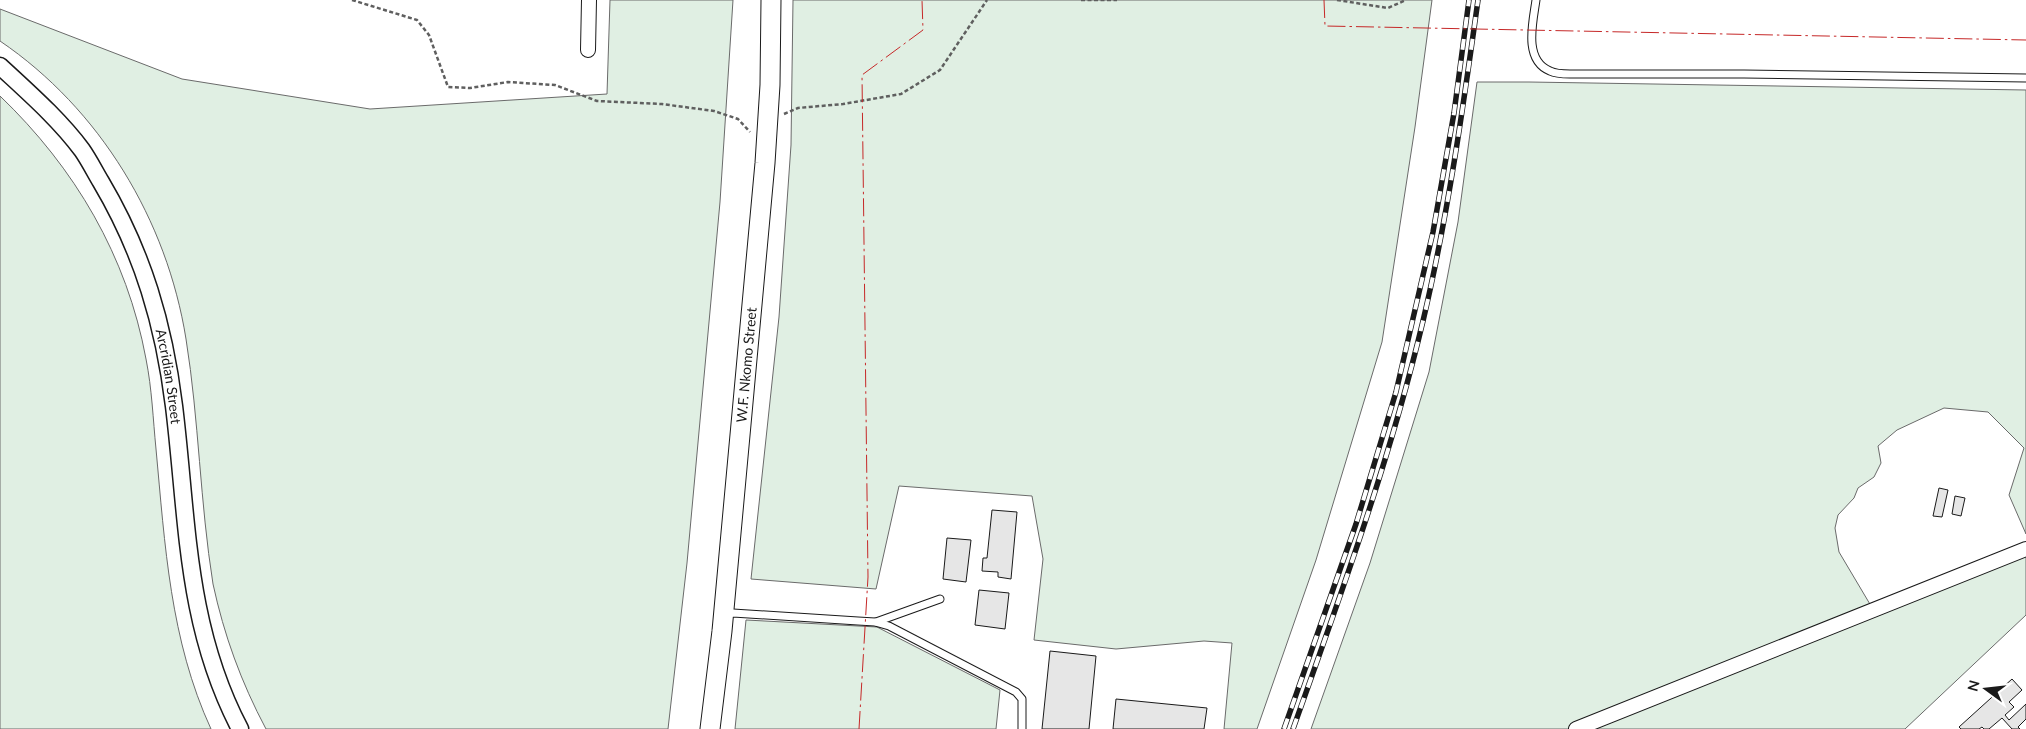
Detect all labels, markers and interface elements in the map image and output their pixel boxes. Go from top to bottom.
street label: W.F. Nkomo Street [732,306,760,423]
street label: Arcridian Street [153,327,185,425]
north arrow [1961,664,2011,714]
text: N [1963,678,1983,693]

